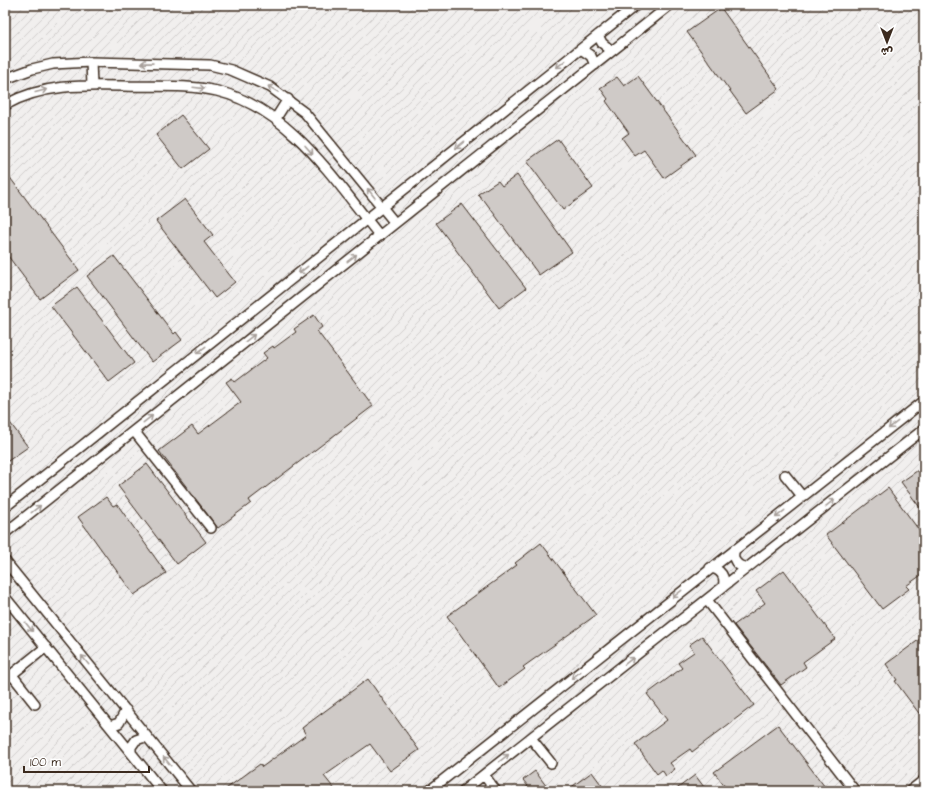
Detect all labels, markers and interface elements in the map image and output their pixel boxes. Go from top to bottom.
north arrow [867,22,907,62]
text: ش [881,44,893,59]
one-way arrow [141,59,154,67]
one-way arrow [556,60,567,68]
one-way arrow [192,84,205,92]
one-way arrow [267,84,279,92]
one-way arrow [35,87,48,94]
one-way arrow [454,141,465,149]
one-way arrow [305,145,314,155]
one-way arrow [367,187,375,198]
one-way arrow [346,253,357,262]
one-way arrow [298,265,309,274]
one-way arrow [245,334,256,343]
one-way arrow [196,346,207,355]
one-way arrow [143,415,154,424]
one-way arrow [888,421,899,429]
one-way arrow [825,499,836,507]
one-way arrow [30,504,41,513]
one-way arrow [774,510,785,518]
one-way arrow [672,590,683,598]
one-way arrow [25,622,34,632]
one-way arrow [81,654,89,665]
one-way arrow [623,657,634,665]
one-way arrow [570,670,581,679]
scale bar [24,748,149,774]
text: 100 m [30,754,61,771]
one-way arrow [499,754,510,763]
one-way arrow [162,755,171,766]

